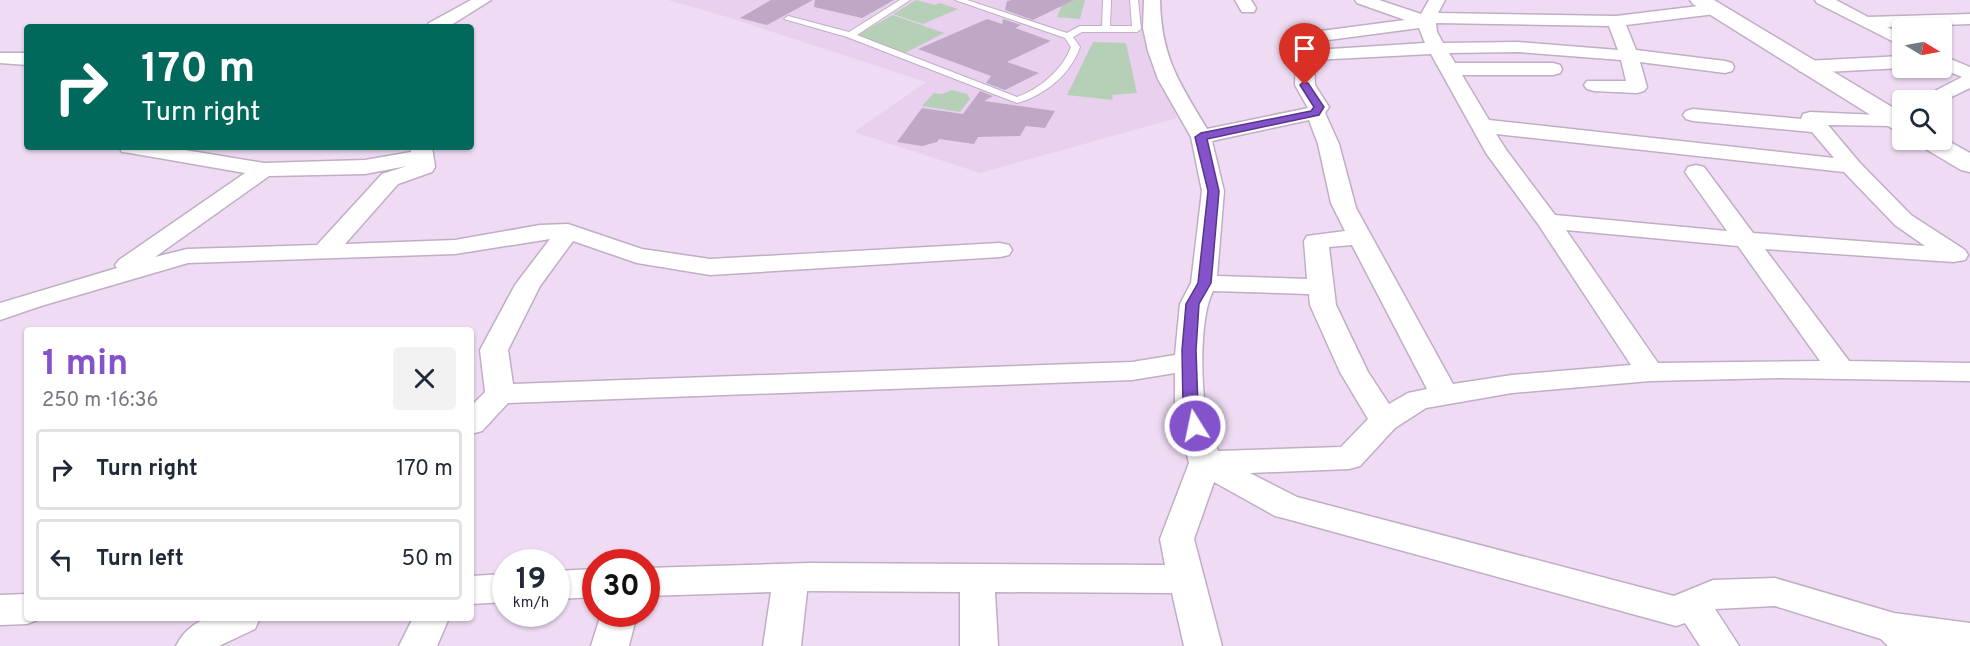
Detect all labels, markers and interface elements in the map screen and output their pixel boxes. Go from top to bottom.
north arrow [1892,18,1952,78]
map controls [1892,18,1952,150]
pin [1279,23,1330,85]
icon: arrive [1288,32,1321,65]
text: 170 m [141,44,255,97]
icon: right [42,48,120,126]
button: search [1892,90,1952,150]
text: Turn right [141,96,260,130]
text: 1 min [42,342,128,388]
button: close [393,347,456,410]
text: 250 m · 16:36 [42,388,158,414]
position arrow [1163,394,1227,458]
icon: right [45,453,78,486]
text: Turn right [96,456,198,483]
text: 170 m [396,456,453,483]
icon: left [45,543,78,576]
text: Turn left [96,546,184,573]
text: 50 m [401,546,453,573]
speed limit sign: 30 [582,549,660,627]
text: 19 [516,562,546,599]
text: km/h [513,594,549,613]

